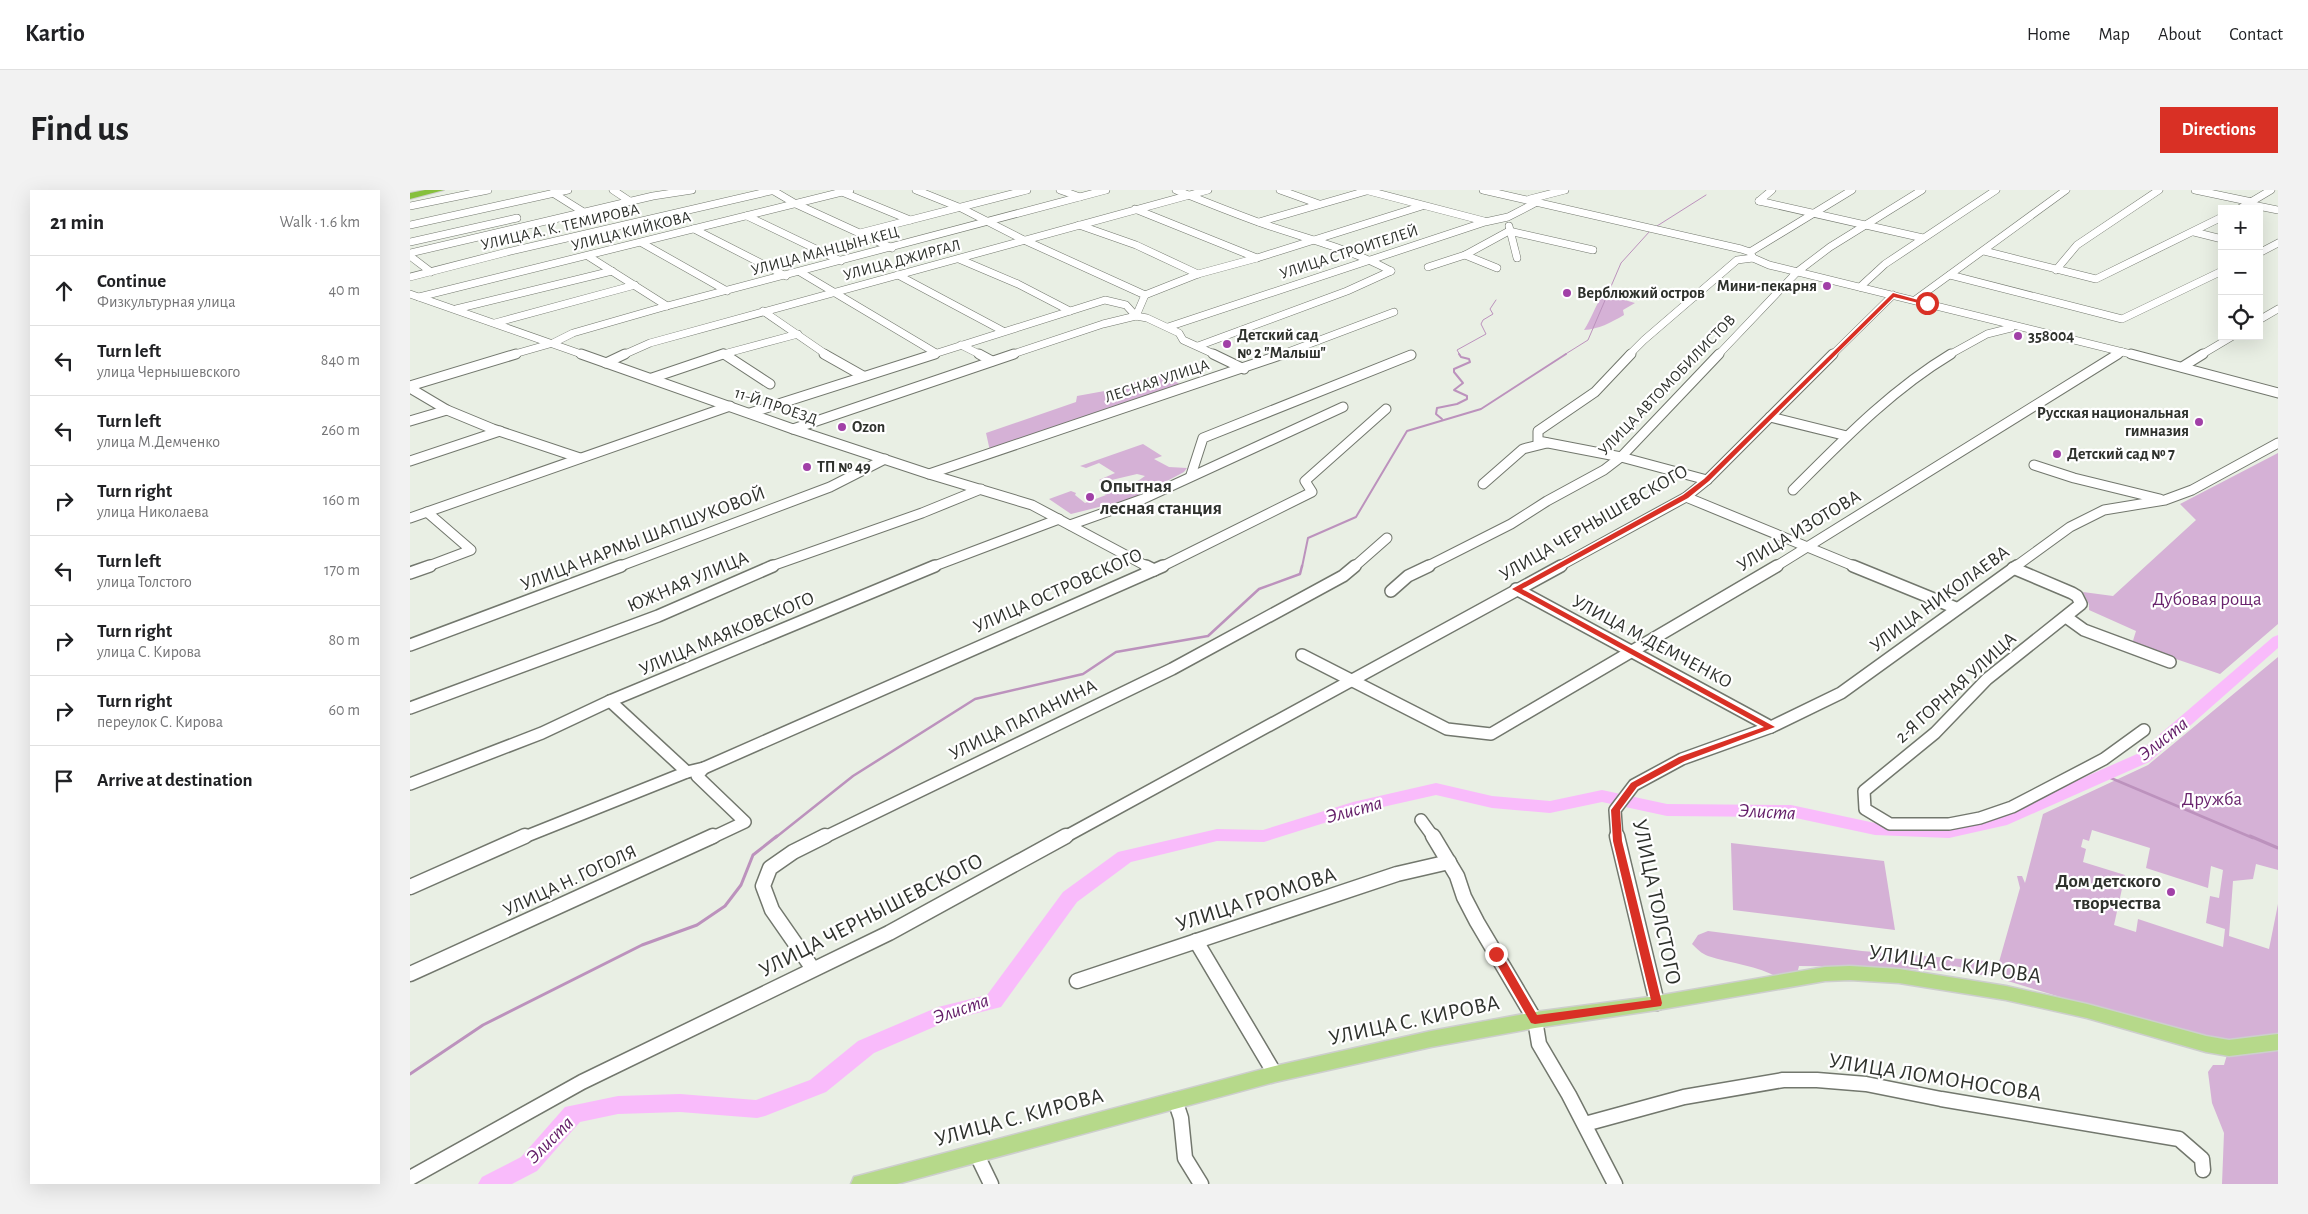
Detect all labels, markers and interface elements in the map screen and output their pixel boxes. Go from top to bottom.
text: Kartio [25,22,85,46]
text: Home [2027,26,2070,44]
text: Map [2098,26,2130,44]
text: About [2158,26,2201,44]
text: Contact [2229,26,2283,44]
button: Directions [2160,107,2278,153]
text: Find us [30,112,129,147]
street label: УЛИЦА А. К. ТЕМИРОВА [479,201,641,253]
map controls [2218,205,2263,340]
button: + [2218,205,2263,250]
street label: УЛИЦА КИЙКОВА [569,207,693,254]
text: 21 min [50,212,104,233]
text: Walk · 1.6 km [280,214,360,230]
street label: УЛИЦА СТРОИТЕЛЕЙ [1277,221,1420,282]
street label: УЛИЦА МАНЦЫН КЕЦ [749,224,901,278]
street label: УЛИЦА ДЖИРГАЛ [842,237,962,283]
button: − [2218,250,2263,295]
text: Continue [97,272,166,291]
icon: ahead [50,277,78,305]
place label: Мини-пекарня [1717,278,1817,294]
marker: Мини-пекарня [1821,280,1833,292]
text: 40 m [328,282,360,298]
place label: Верблюжий остров [1577,285,1705,301]
marker: Верблюжий остров [1561,287,1573,299]
route start [1916,292,1939,315]
text: Физкультурная улица [97,294,235,310]
button: locate [2218,295,2263,340]
street label: УЛИЦА АВТОМОБИЛИСТОВ [1596,311,1738,459]
place label: Детский сад № 2 "Малыш" [1237,327,1326,361]
place label: 358004 [2028,328,2074,344]
marker: 358004 [2012,330,2024,342]
marker: Детский сад № 2 "Малыш" [1221,338,1233,350]
text: Turn left [97,342,161,361]
icon: left [50,347,78,375]
text: 840 m [321,352,360,368]
street label: ЛЕСНАЯ УЛИЦА [1103,356,1212,405]
text: улица Чернышевского [97,364,240,380]
street label: 11-Й ПРОЕЗД [733,383,820,428]
place label: Русская национальная гимназия [2037,405,2189,439]
text: Turn left [97,412,161,431]
marker: Русская национальная гимназия [2193,416,2205,428]
icon: left [50,417,78,445]
place label: Ozon [852,419,885,435]
marker: Ozon [836,421,848,433]
text: 260 m [321,422,360,438]
text: улица М.Демченко [97,434,220,450]
place label: Детский сад № 7 [2067,446,2175,462]
marker: Детский сад № 7 [2051,448,2063,460]
place label: ТП № 49 [817,459,871,475]
marker: ТП № 49 [801,461,813,473]
street label: УЛИЦА ЧЕРНЫШЕВСКОГО [1497,461,1691,585]
place label: Опытная лесная станция [1100,477,1222,518]
text: Turn right [97,482,172,501]
street label: УЛИЦА НАРМЫ ШАПШУКОВОЙ [518,483,768,595]
icon: right [50,487,78,515]
street label: УЛИЦА ИЗОТОВА [1734,487,1864,575]
marker: Опытная лесная станция [1084,491,1096,503]
text: 160 m [323,492,360,508]
text: улица Николаева [97,504,209,520]
street label: УЛИЦА НИКОЛАЕВА [1867,542,2013,656]
street label: УЛИЦА ОСТРОВСКОГО [971,545,1145,637]
street label: ЮЖНАЯ УЛИЦА [625,548,751,616]
text: Turn left [97,552,161,571]
icon: left [50,557,78,585]
text: 170 m [324,562,360,578]
text: улица Толстого [97,574,192,590]
street label: УЛИЦА МАЯКОВСКОГО [637,588,817,680]
park label: Дубовая роща [2152,590,2262,609]
street label: УЛИЦА М.ДЕМЧЕНКО [1569,592,1735,692]
text: Turn right [97,622,172,641]
icon: right [50,627,78,655]
street label: 2-Я ГОРНАЯ УЛИЦА [1892,629,2020,747]
text: 80 m [329,632,360,648]
text: улица С. Кирова [97,644,201,660]
street label: УЛИЦА ПАПАНИНА [946,676,1100,764]
text: Turn right [97,692,172,711]
icon: right [50,697,78,725]
text: 60 m [329,702,360,718]
water label: Элиста [2134,713,2192,765]
text: переулок С. Кирова [97,714,223,730]
icon: arrive [50,767,78,795]
text: Arrive at destination [97,771,253,790]
park label: Дружба [2182,790,2242,809]
water label: Элиста [1324,793,1384,827]
water label: Элиста [1738,801,1796,823]
street label: УЛИЦА ТОЛСТОГО [1629,817,1685,987]
street label: УЛИЦА Н. ГОГОЛЯ [500,842,640,920]
street label: УЛИЦА ЧЕРНЫШЕВСКОГО [756,849,986,981]
street label: УЛИЦА ГРОМОВА [1173,863,1339,935]
place label: Дом детского творчества [2055,872,2161,913]
marker: Дом детского творчества [2165,886,2177,898]
street label: УЛИЦА С. КИРОВА [1868,941,2043,987]
route end [1485,943,1508,966]
water label: Элиста [931,990,991,1028]
street label: УЛИЦА С. КИРОВА [1327,991,1501,1049]
street label: УЛИЦА ЛОМОНОСОВА [1827,1049,2043,1105]
street label: УЛИЦА С. КИРОВА [932,1084,1106,1150]
water label: Элиста [523,1113,577,1167]

